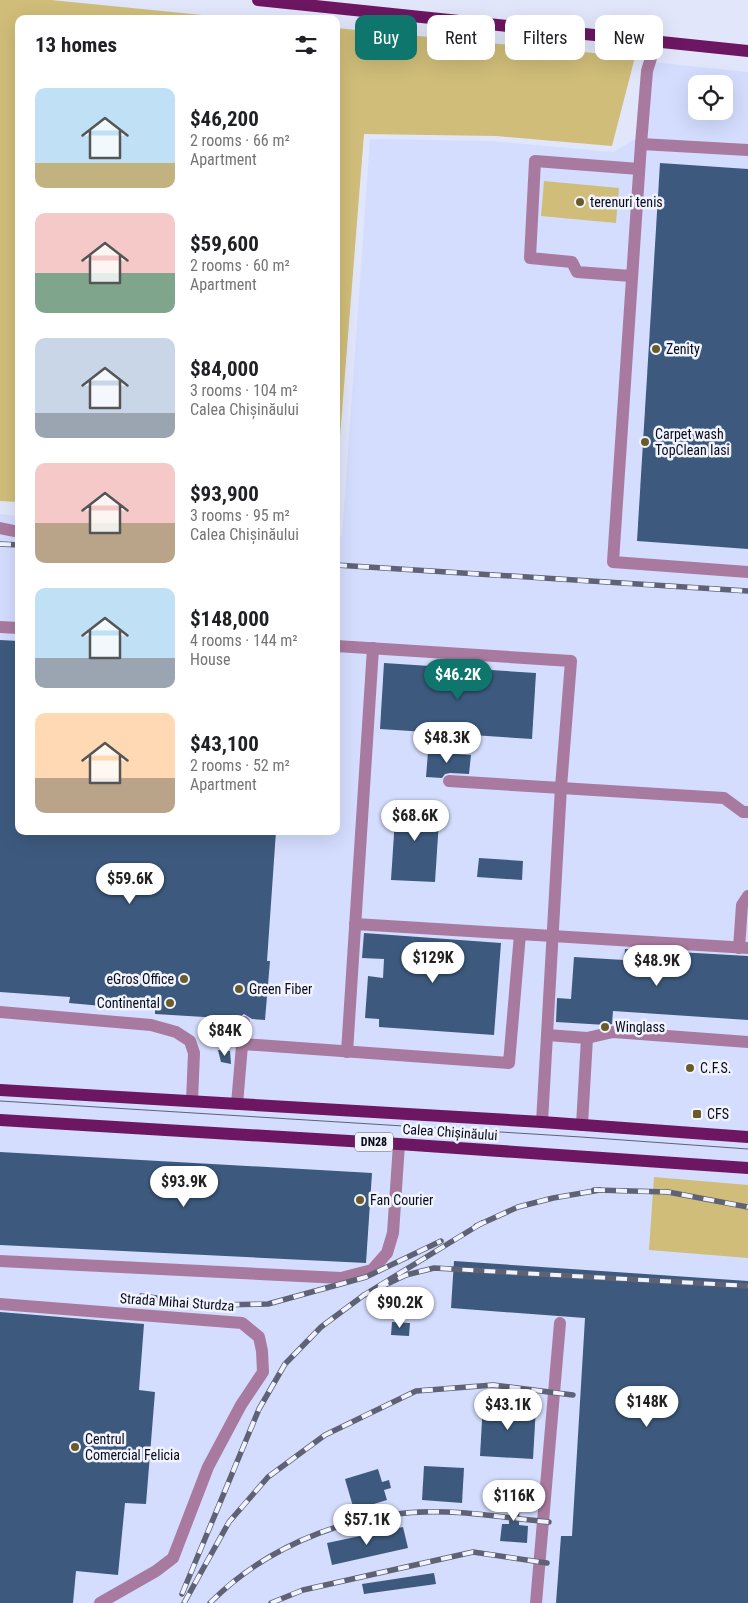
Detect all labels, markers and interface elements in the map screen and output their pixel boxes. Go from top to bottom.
chip: Buy [355,15,417,60]
chip: Rent [427,15,495,60]
chip: Filters [505,15,585,60]
chip: New [595,15,663,60]
icon: filters [292,31,320,59]
text: 13 homes [35,33,117,57]
map controls [688,75,733,120]
button: locate [688,75,733,120]
text: $46,200 [190,107,259,131]
icon: home [75,108,135,168]
text: 2 rooms · 66 m² [190,131,290,150]
text: Apartment [190,150,257,169]
place label: terenuri tenis [590,194,663,210]
marker: terenuri tenis [574,196,586,208]
text: $59,600 [190,232,259,256]
icon: home [75,233,135,293]
text: 2 rooms · 60 m² [190,256,290,275]
text: Apartment [190,275,257,294]
place label: Zenity [666,341,700,357]
marker: Zenity [650,343,662,355]
text: $84,000 [190,357,259,381]
icon: home [75,358,135,418]
text: 3 rooms · 104 m² [190,381,298,400]
text: Calea Chișinăului [190,400,299,419]
place label: Carpet wash TopClean Iasi [655,426,730,458]
marker: Carpet wash TopClean Iasi [639,436,651,448]
text: $93,900 [190,482,259,506]
icon: home [75,483,135,543]
text: 3 rooms · 95 m² [190,506,290,525]
text: Calea Chișinăului [190,525,299,544]
text: $148,000 [190,607,269,631]
icon: home [75,608,135,668]
text: 4 rooms · 144 m² [190,631,298,650]
text: House [190,650,230,669]
pin: $46.2K [417,658,499,701]
text: $46.2K [435,665,481,684]
pin: $48.3K [406,722,488,764]
text: $48.3K [424,728,470,747]
text: $43,100 [190,732,259,756]
icon: home [75,733,135,793]
text: 2 rooms · 52 m² [190,756,290,775]
text: Apartment [190,775,257,794]
pin: $68.6K [374,800,456,842]
text: $68.6K [392,806,438,825]
pin: $59.6K [89,862,171,905]
text: $59.6K [107,869,153,888]
pin: $129K [398,942,468,984]
pin: $48.9K [616,944,698,987]
text: $129K [412,948,454,967]
text: $48.9K [634,951,680,970]
place label: eGros Office [107,971,174,987]
marker: eGros Office [178,973,190,985]
place label: Green Fiber [249,981,312,997]
marker: Green Fiber [233,983,245,995]
place label: Continental [97,995,160,1011]
marker: Continental [164,997,176,1009]
pin: $84K [195,1014,255,1057]
place label: Winglass [615,1019,665,1035]
text: $84K [208,1021,242,1040]
marker: Winglass [599,1021,611,1033]
place label: C.F.S. [700,1060,731,1076]
marker: C.F.S. [684,1062,696,1074]
place label: CFS [707,1106,729,1122]
marker: CFS [691,1108,703,1120]
street label: Calea Chișinăului [402,1121,498,1144]
road number: DN28 [355,1132,393,1152]
pin: $93.9K [143,1166,225,1208]
text: $93.9K [161,1172,207,1191]
place label: Fan Courier [370,1192,433,1208]
marker: Fan Courier [354,1194,366,1206]
pin: $90.2K [359,1286,441,1329]
street label: Strada Mihai Sturdza [119,1290,235,1314]
text: $90.2K [377,1293,423,1312]
pin: $148K [612,1386,682,1428]
pin: $43.1K [467,1388,549,1431]
text: $148K [626,1392,668,1411]
text: $43.1K [485,1395,531,1414]
place label: Centrul Comercial Felicia [85,1431,180,1463]
marker: Centrul Comercial Felicia [69,1441,81,1453]
pin: $116K [479,1480,549,1522]
text: $116K [493,1486,535,1505]
pin: $57.1K [326,1504,408,1546]
text: $57.1K [344,1510,390,1529]

